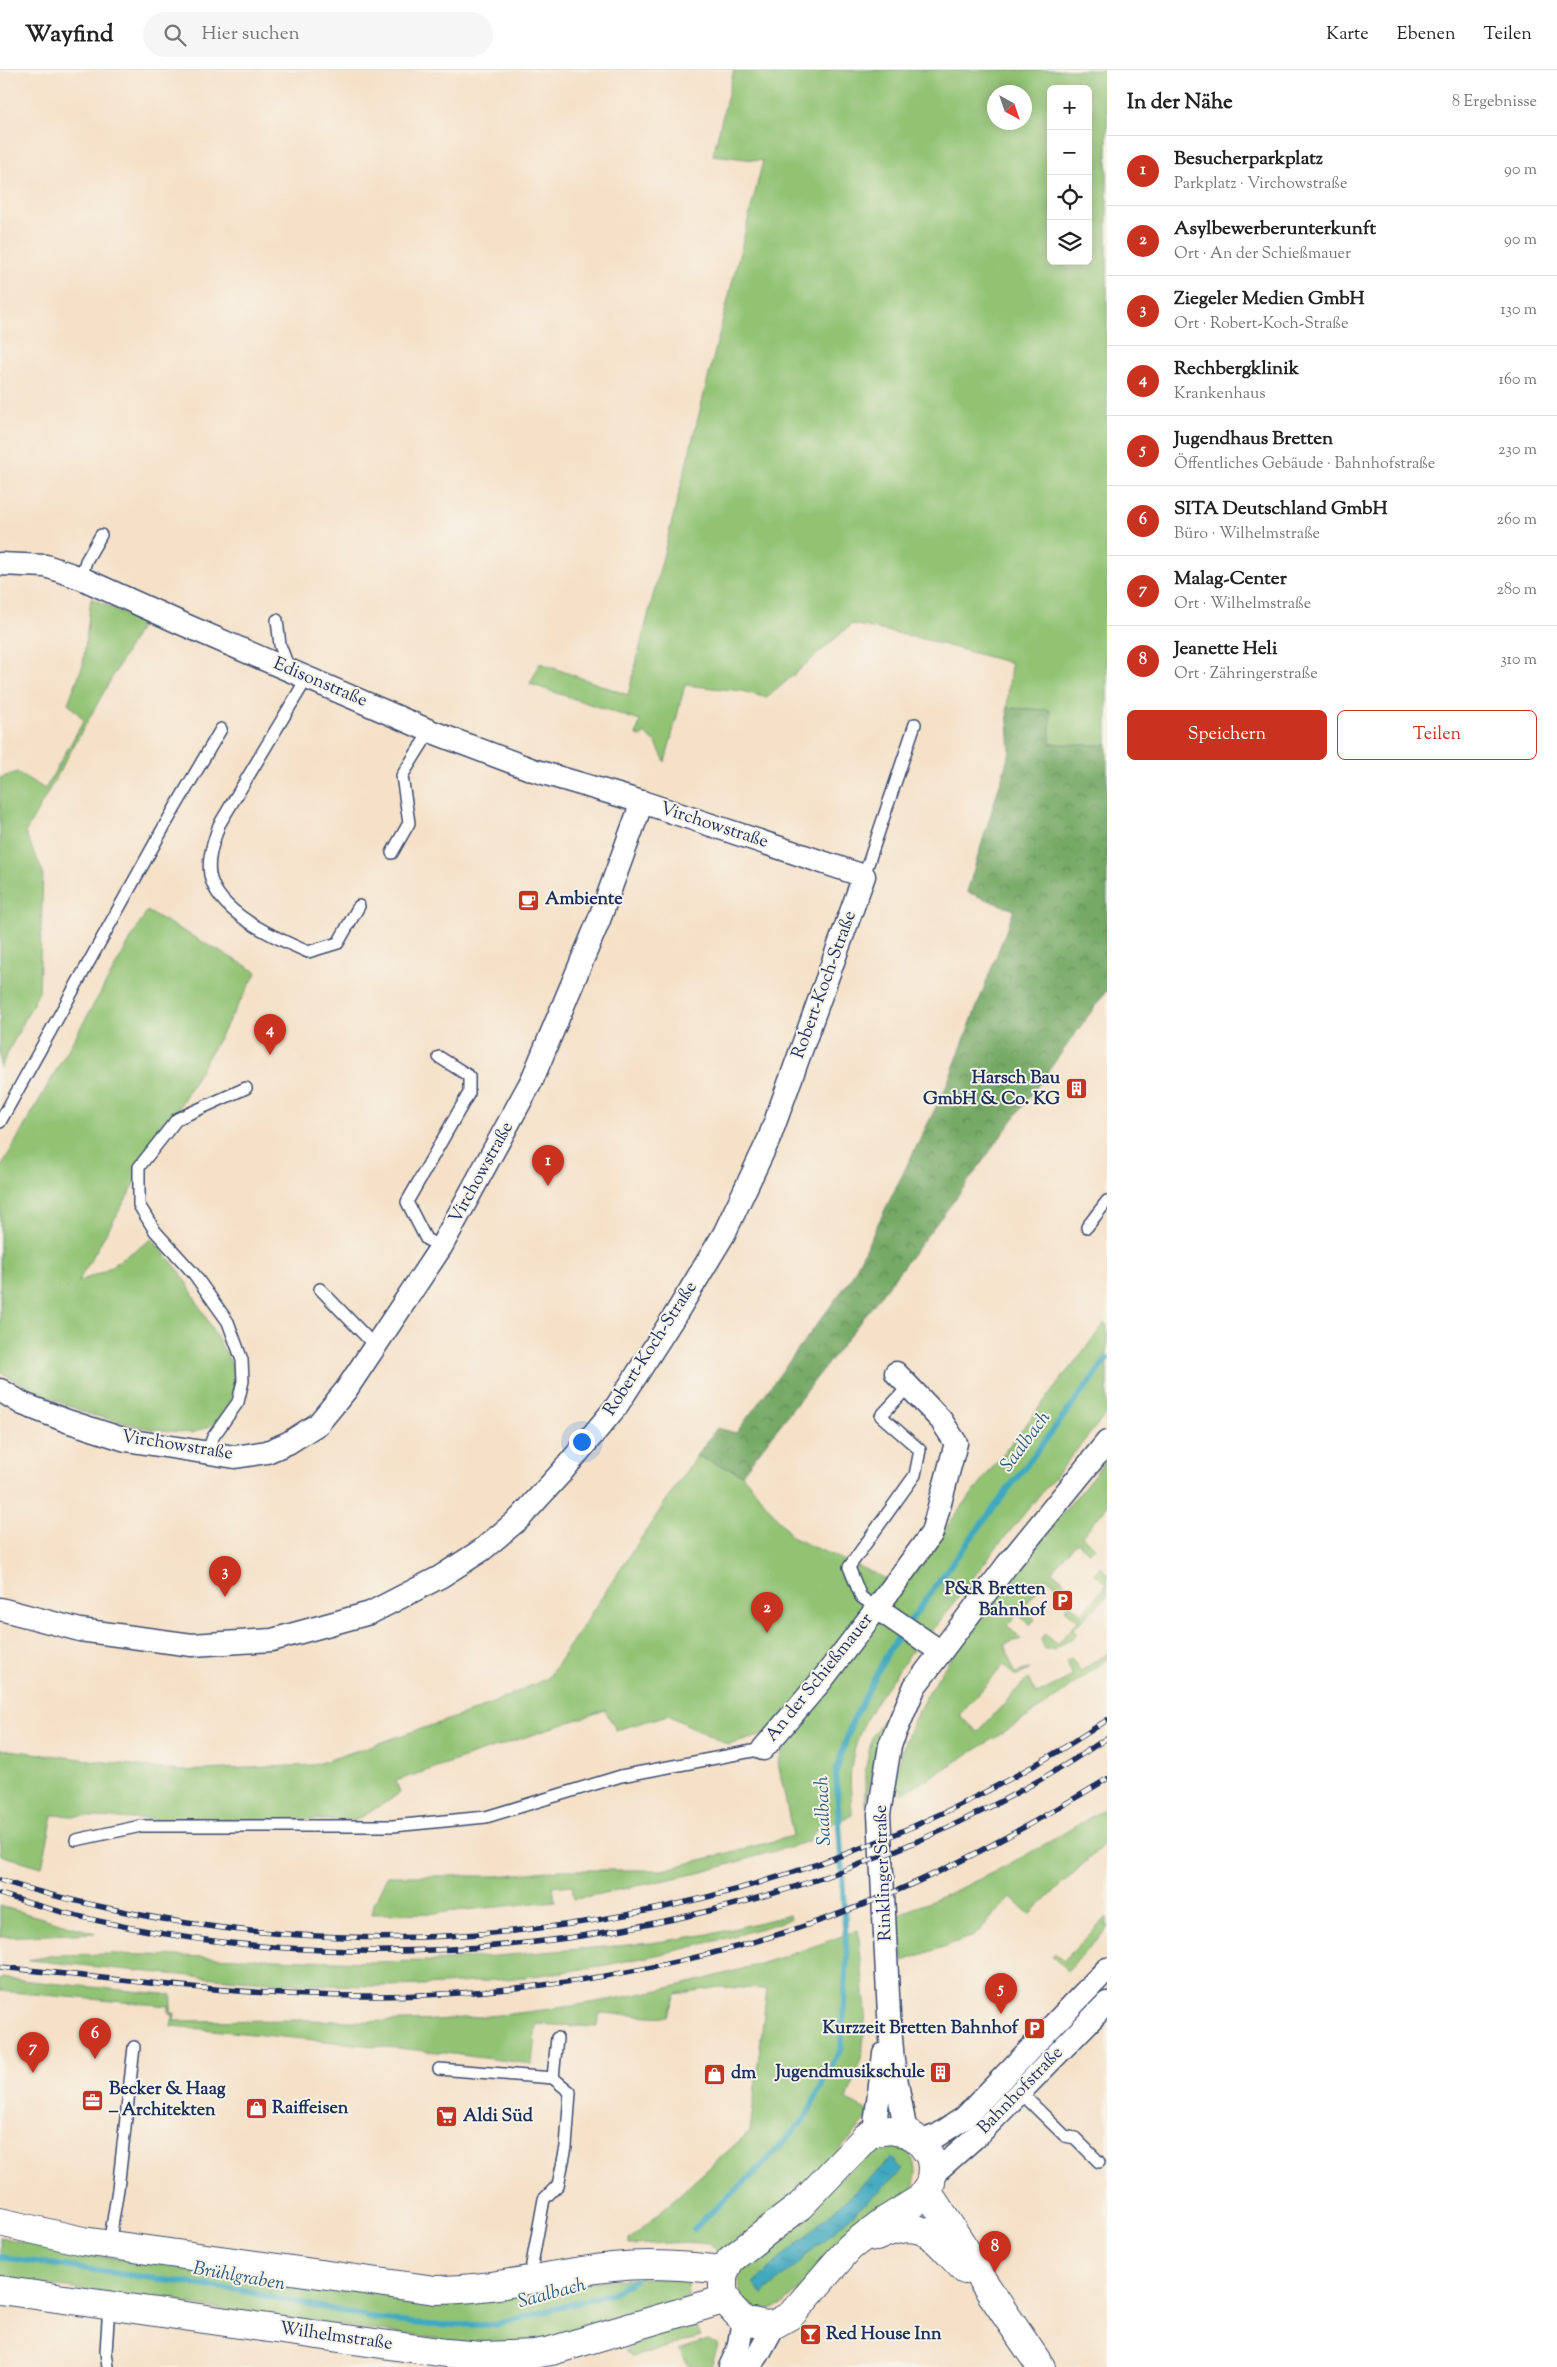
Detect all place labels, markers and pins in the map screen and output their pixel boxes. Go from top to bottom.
place label: Ambiente [545,887,623,913]
cafe icon: Ambiente [517,888,541,912]
pin: 4 [254,1014,286,1055]
place label: Harsch Bau GmbH & Co. KG [923,1066,1061,1113]
building icon: Harsch Bau GmbH & Co. KG [1064,1077,1088,1101]
pin: 1 [532,1145,564,1186]
pin: 3 [209,1556,241,1597]
place label: P&R Bretten Bahnhof [945,1577,1048,1624]
parking icon: P&R Bretten Bahnhof [1050,1588,1074,1612]
pin: 2 [751,1592,783,1633]
pin: 5 [985,1973,1017,2014]
place label: Kurzzeit Bretten Bahnhof [823,2016,1020,2042]
parking icon: Kurzzeit Bretten Bahnhof [1022,2017,1046,2041]
pin: 6 [79,2018,111,2059]
pin: 7 [17,2032,49,2073]
place label: Jugendmusikschule [774,2060,926,2086]
place label: dm [731,2061,756,2087]
building icon: Jugendmusikschule [929,2061,953,2085]
shop icon: dm [703,2062,727,2086]
place label: Becker & Haag – Architekten [108,2077,226,2124]
office icon: Becker & Haag – Architekten [81,2088,105,2112]
place label: Raiffeisen [272,2096,349,2122]
shop icon: Raiffeisen [244,2097,268,2121]
place label: Aldi Süd [463,2104,534,2130]
supermarket icon: Aldi Süd [435,2105,459,2129]
pin: 8 [979,2231,1011,2272]
place label: Red House Inn [826,2322,942,2348]
bar icon: Red House Inn [798,2323,822,2347]

